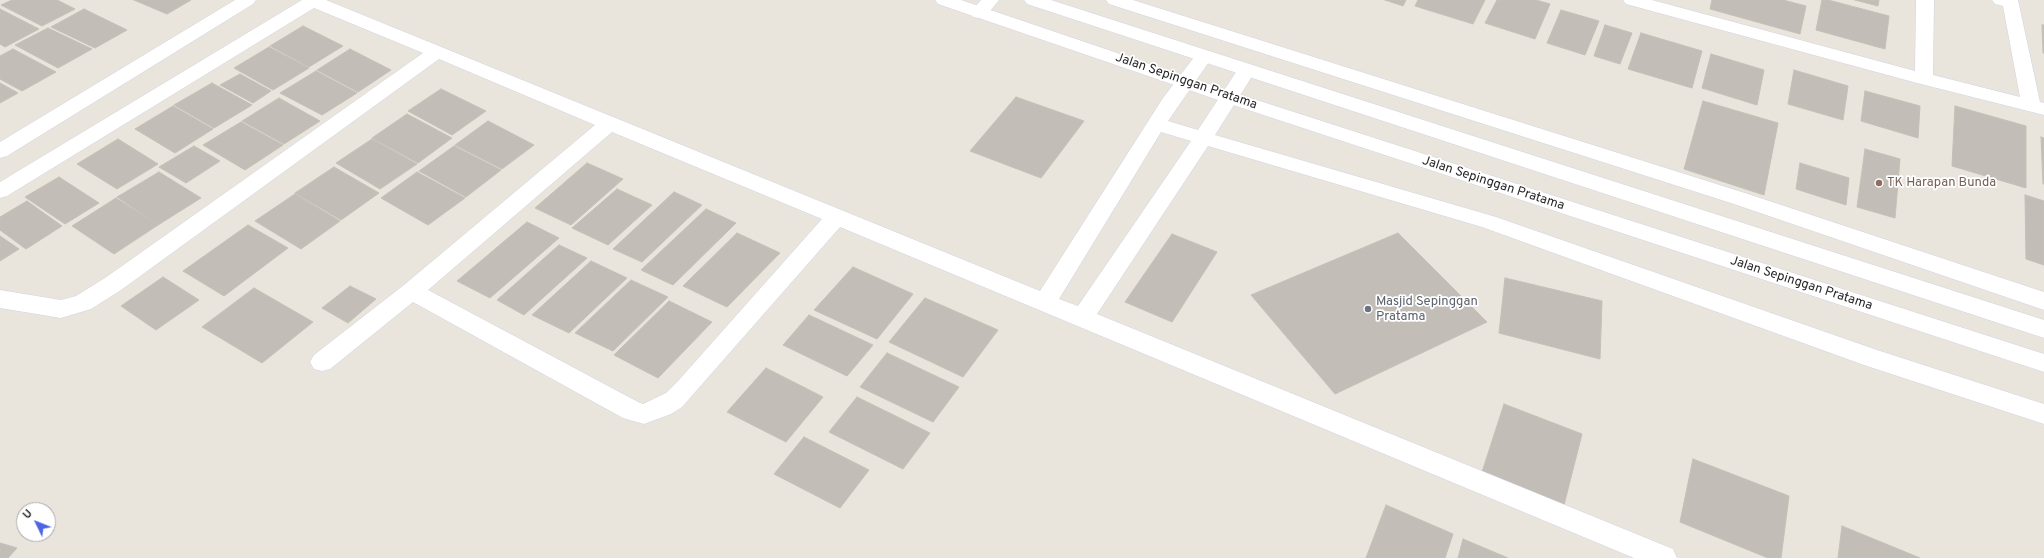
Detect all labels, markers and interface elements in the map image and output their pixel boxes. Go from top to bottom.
street label: Jalan Sepinggan Pratama [1113,50,1259,114]
street label: Jalan Sepinggan Pratama [1420,154,1566,214]
place label: TK Harapan Bunda [1887,175,1996,191]
marker: TK Harapan Bunda [1874,178,1884,188]
street label: Jalan Sepinggan Pratama [1728,254,1874,314]
place label: Masjid Sepinggan Pratama [1376,294,1478,325]
marker: Masjid Sepinggan Pratama [1363,304,1373,314]
north arrow [16,502,56,542]
text: U [20,507,36,522]

